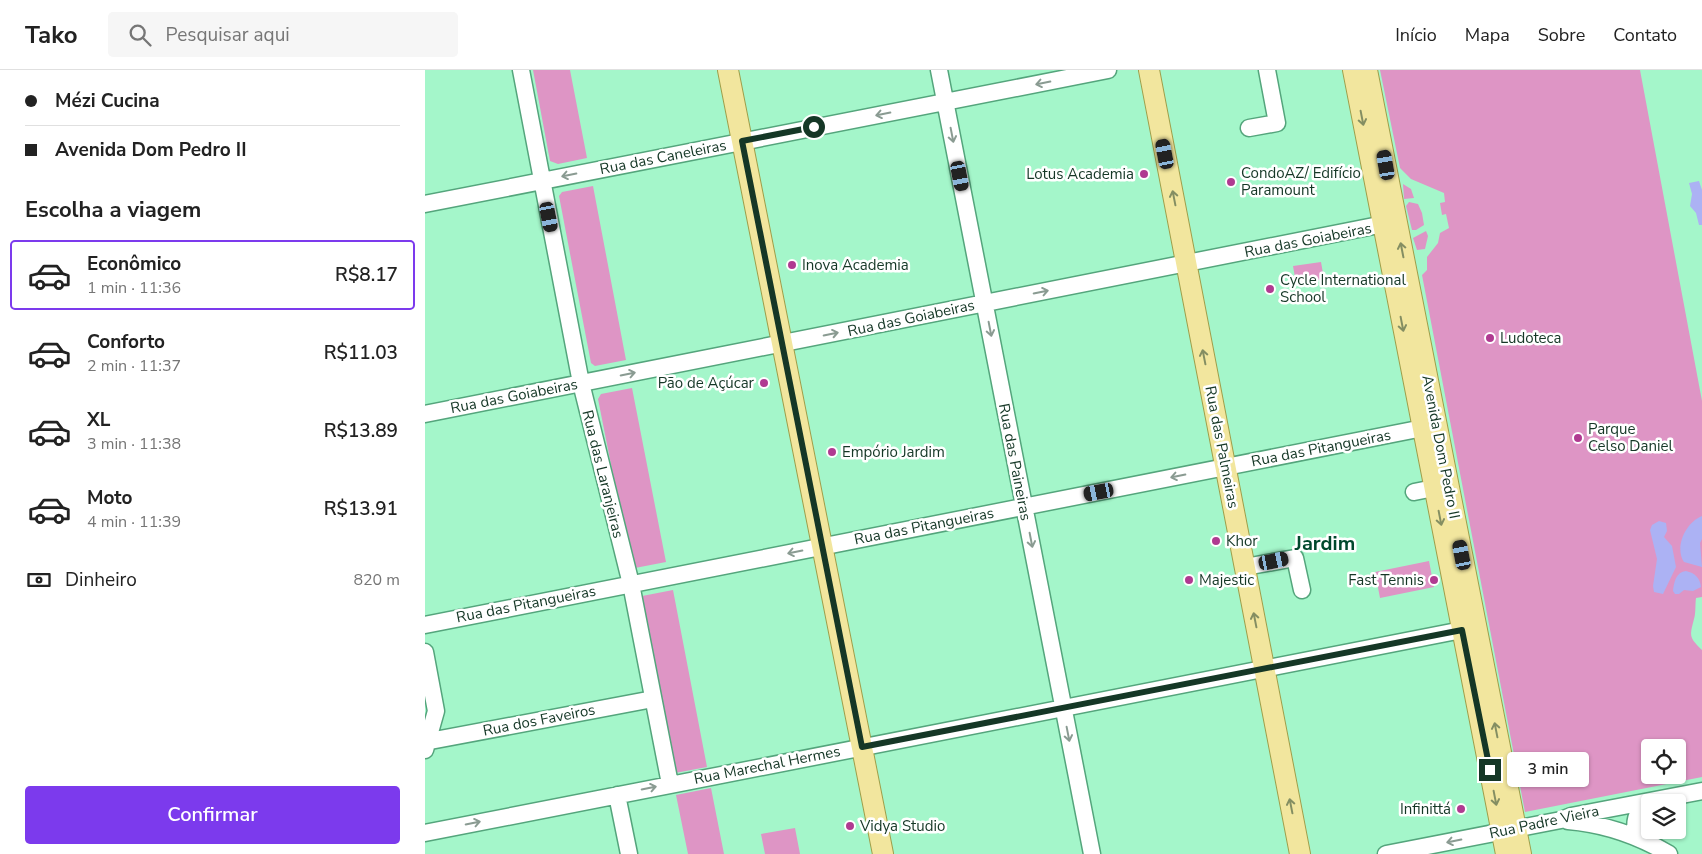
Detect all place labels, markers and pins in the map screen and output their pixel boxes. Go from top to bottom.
place label: CondoAZ/ Edifício Paramount [1241,163,1361,200]
place label: Lotus Academia [1026,164,1134,184]
marker: Lotus Academia [1138,168,1150,180]
marker: CondoAZ/ Edifício Paramount [1225,176,1237,188]
place label: Inova Academia [802,255,909,275]
marker: Inova Academia [786,259,798,271]
place label: Cycle International School [1280,270,1406,307]
marker: Cycle International School [1264,283,1276,295]
place label: Ludoteca [1500,328,1561,348]
marker: Ludoteca [1484,332,1496,344]
place label: Pão de Açúcar [658,373,755,393]
marker: Pão de Açúcar [758,377,770,389]
place label: Parque Celso Daniel [1588,419,1673,456]
marker: Parque Celso Daniel [1572,432,1584,444]
place label: Empório Jardim [842,442,945,462]
marker: Empório Jardim [826,446,838,458]
place label: Khor [1226,531,1258,551]
marker: Khor [1210,535,1222,547]
place label: Majestic [1199,570,1254,590]
place label: Fast Tennis [1348,570,1424,590]
marker: Majestic [1183,574,1195,586]
marker: Fast Tennis [1428,574,1440,586]
place label: Infinittá [1400,799,1451,819]
marker: Infinittá [1455,803,1467,815]
place label: Vidya Studio [859,816,945,836]
marker: Vidya Studio [844,820,856,832]

